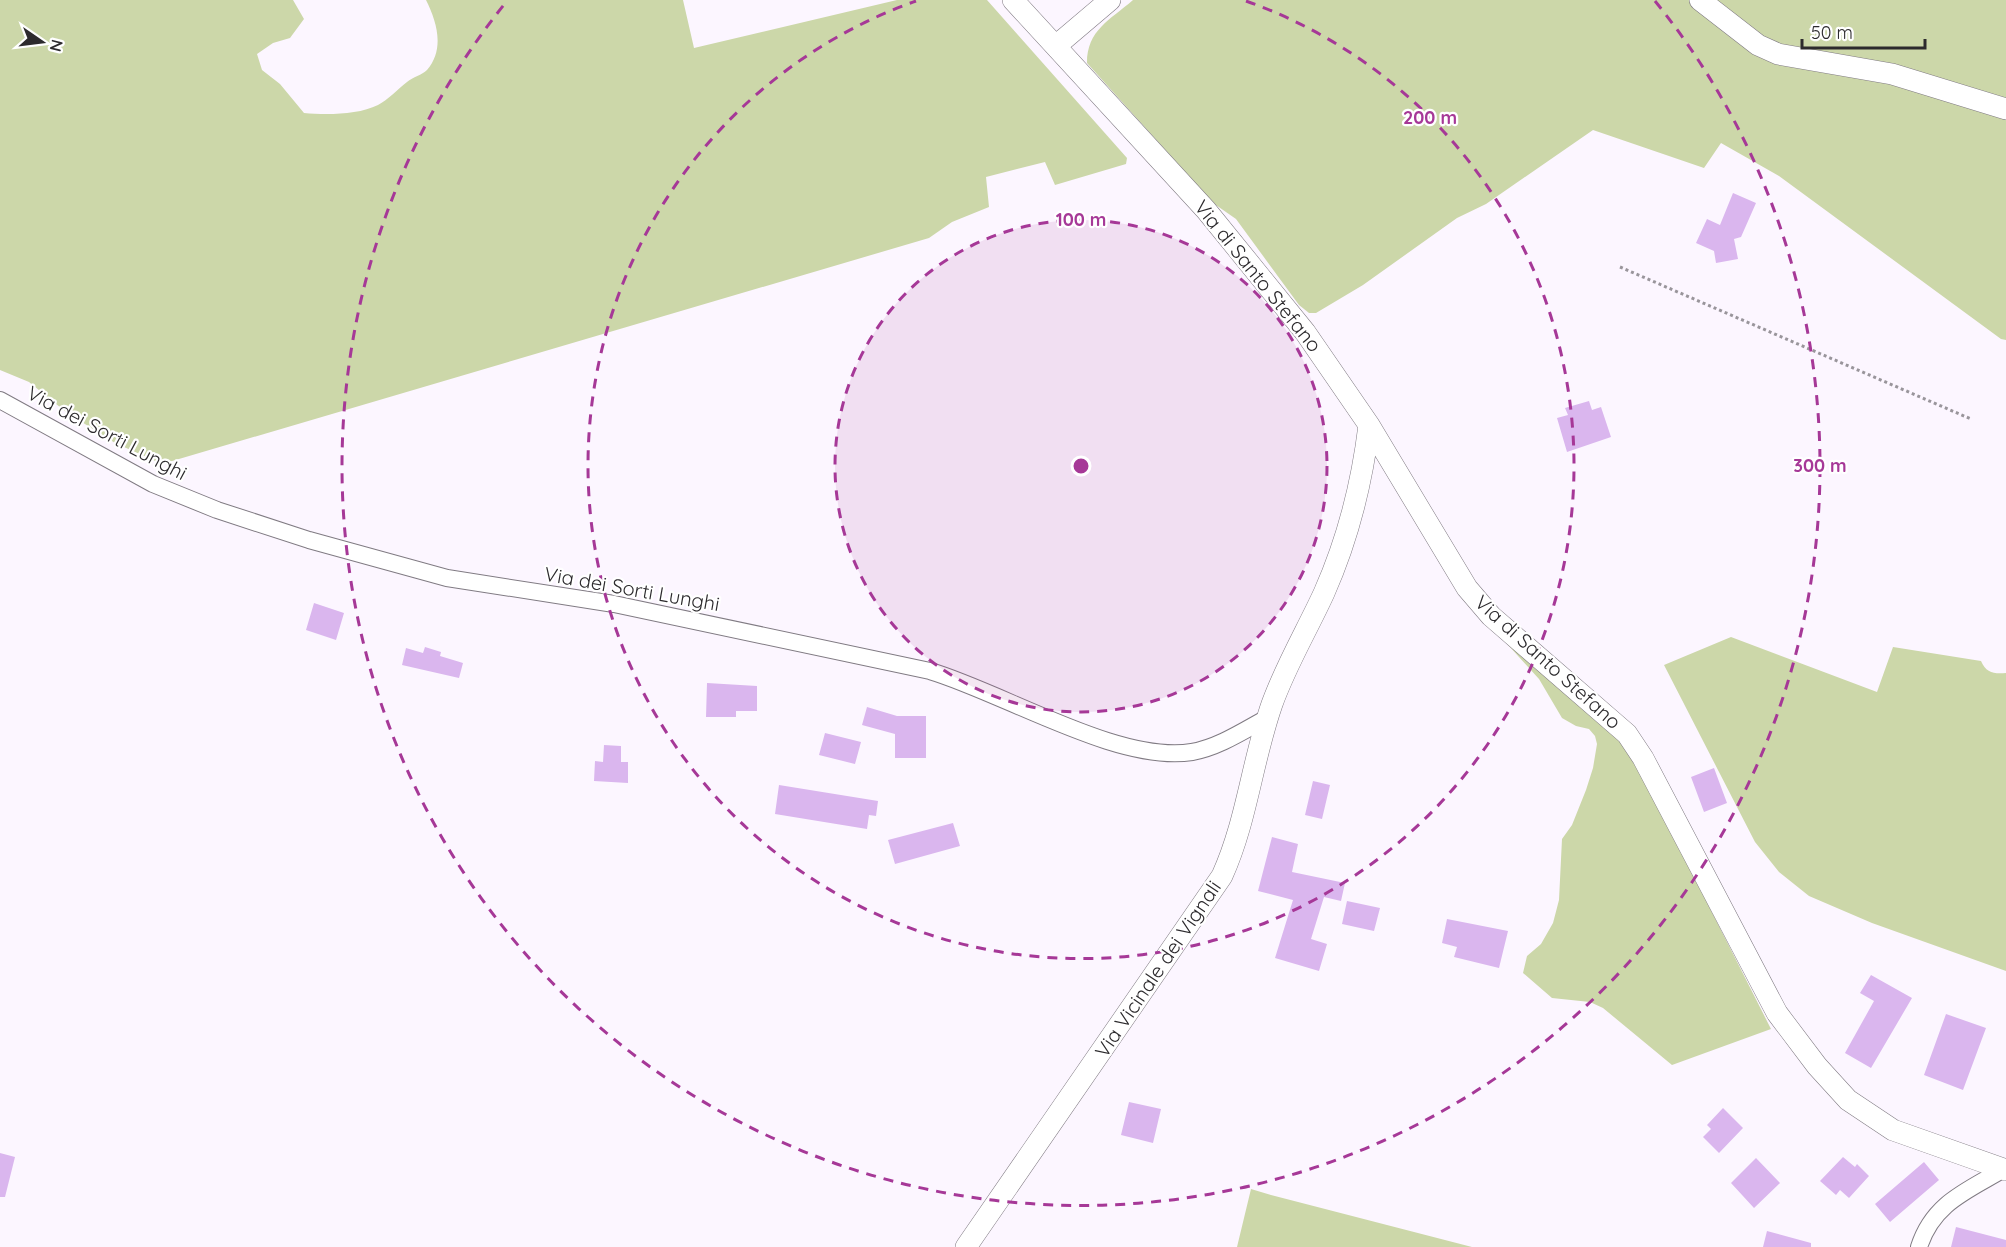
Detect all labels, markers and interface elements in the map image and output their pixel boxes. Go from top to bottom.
north arrow [12,12,72,72]
scale bar [1802,12,1925,50]
text: 50 m [1811,21,1853,44]
text: N [45,38,68,54]
text: 200 m [1403,106,1457,129]
street label: Via di Santo Stefano [1189,195,1327,357]
text: 100 m [1056,208,1106,231]
street label: Via dei Sorti Lunghi [23,380,191,485]
text: 300 m [1793,454,1847,477]
centre of rings [1071,456,1091,476]
street label: Via dei Sorti Lunghi [542,561,722,616]
street label: Via di Santo Stefano [1470,589,1627,734]
street label: Via Vicinale dei Vignali [1089,876,1226,1062]

